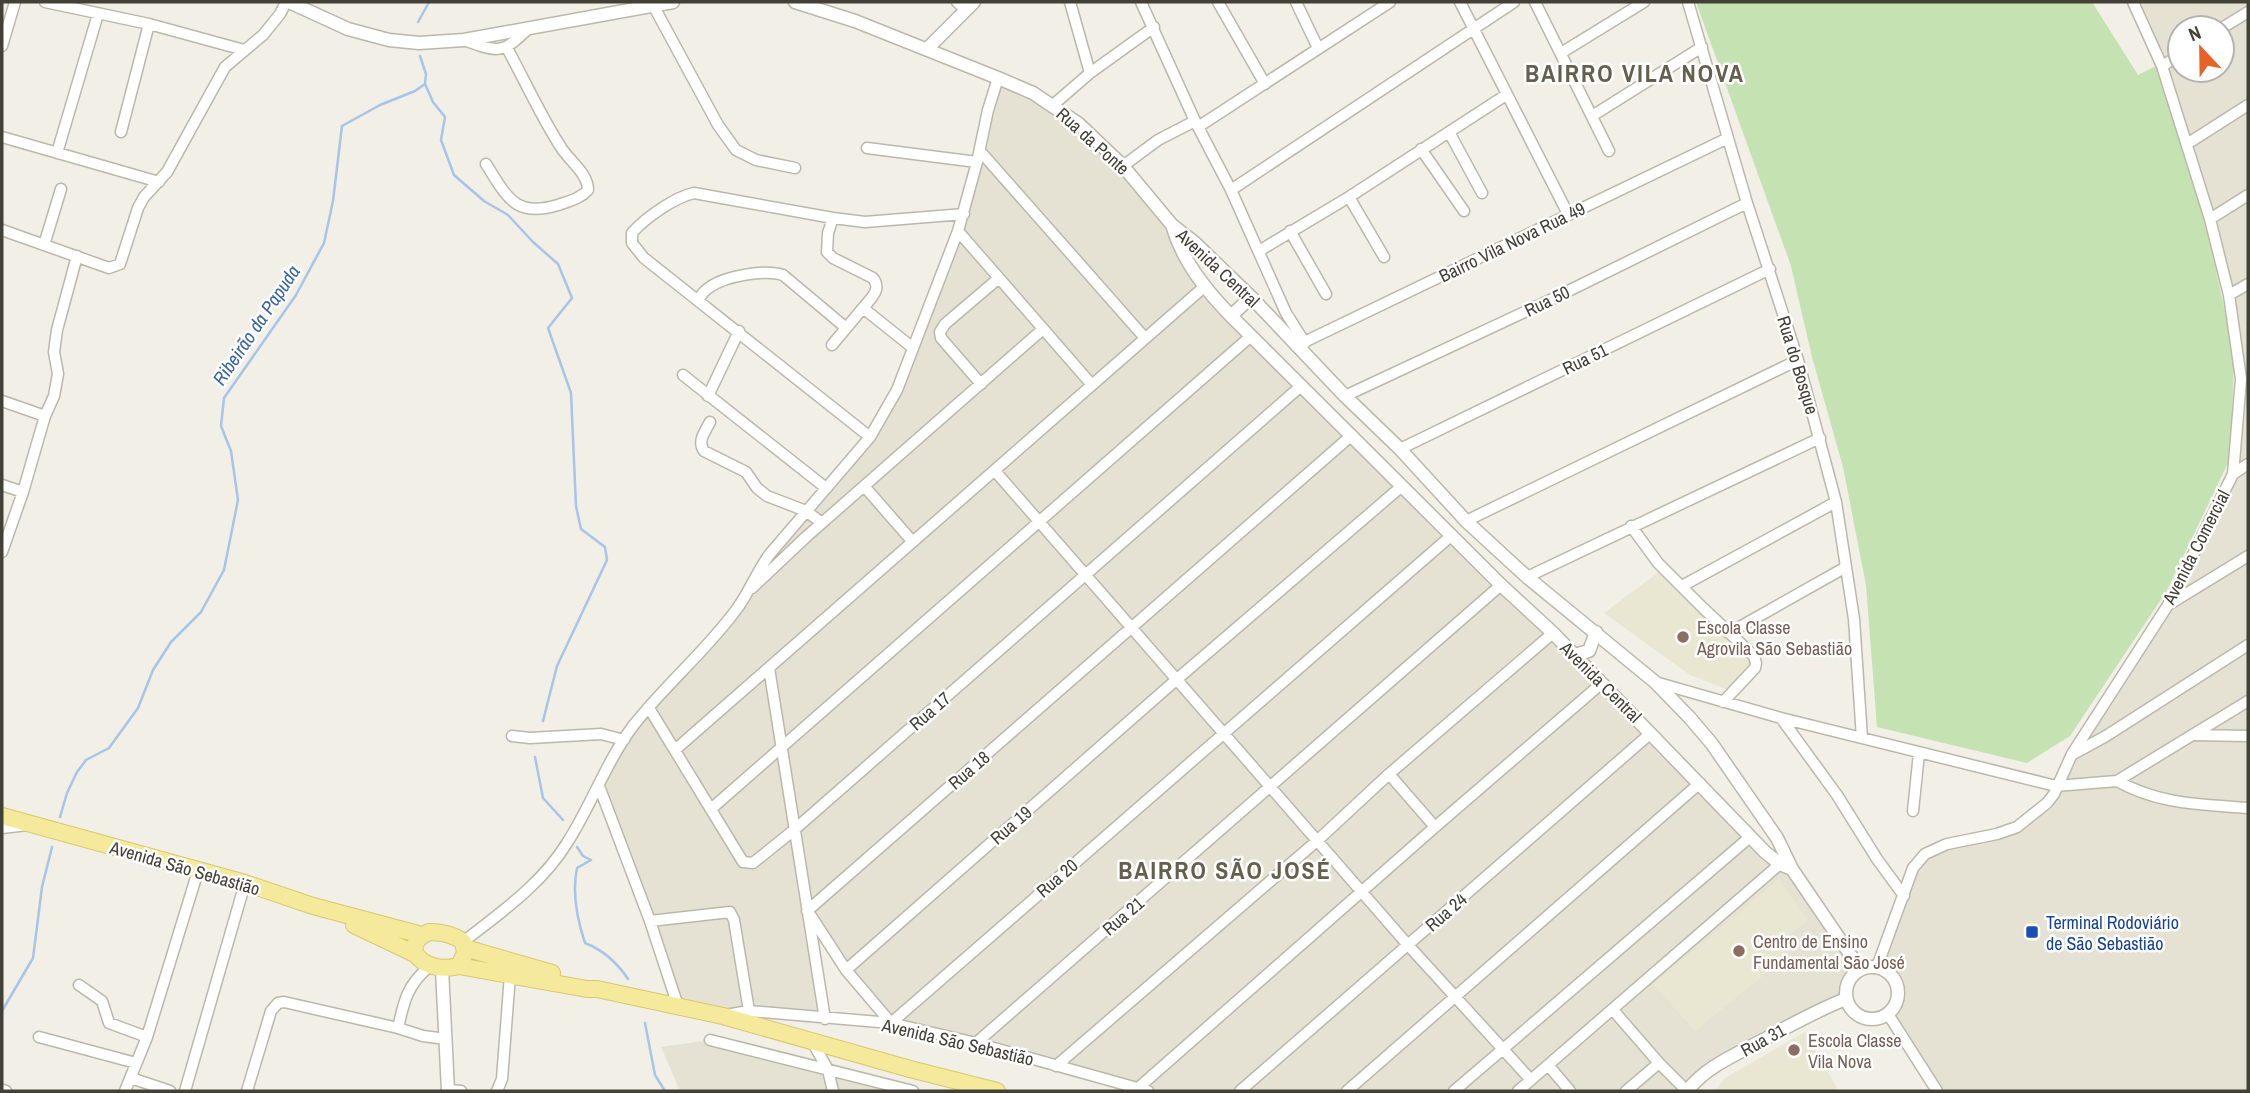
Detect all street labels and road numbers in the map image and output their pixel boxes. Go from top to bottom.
street label: Rua da Ponte [1051,102,1135,180]
street label: Bairro Vila Nova Rua 49 [1435,196,1589,288]
street label: Avenida Central [1170,222,1265,313]
street label: Rua 50 [1520,279,1574,323]
street label: Rua do Bosque [1771,313,1825,417]
street label: Rua 51 [1558,337,1613,381]
street label: Avenida Comercial [2156,486,2236,609]
street label: Avenida Central [1554,635,1647,728]
street label: Rua 17 [904,686,956,736]
street label: Rua 18 [943,745,995,795]
street label: Rua 19 [985,800,1037,850]
street label: Avenida São Sebastião [106,834,263,901]
street label: Rua 20 [1031,853,1083,903]
street label: Rua 24 [1420,887,1472,937]
street label: Rua 21 [1097,890,1150,941]
street label: Avenida São Sebastião [879,1012,1036,1072]
street label: Rua 31 [1736,1017,1791,1062]

